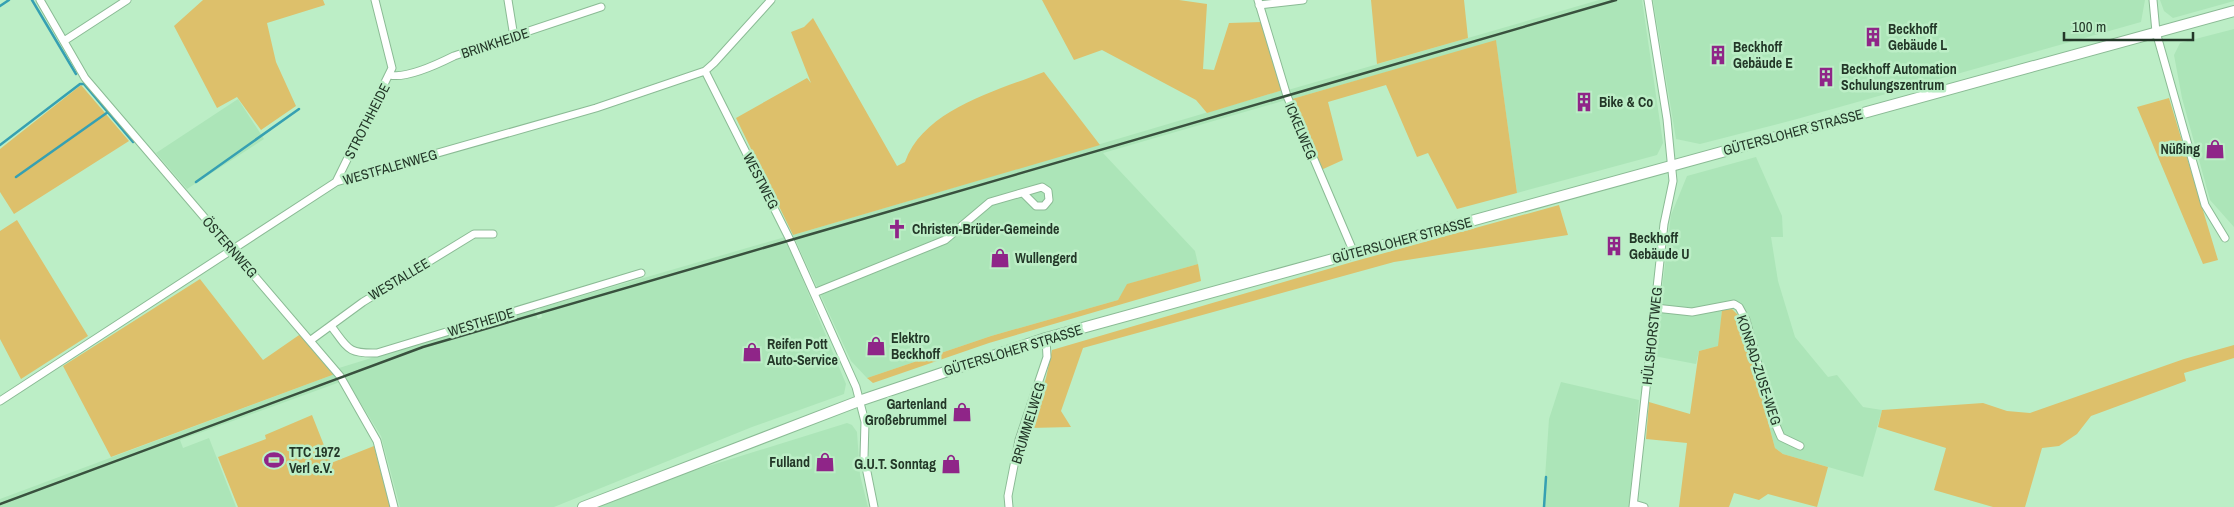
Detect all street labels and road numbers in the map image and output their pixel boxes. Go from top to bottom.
street label: BRINKHEIDE [459,24,531,62]
street label: STROTHHEIDE [340,80,394,162]
street label: ICKELWEG [1281,100,1321,162]
street label: GÜTERSLOHER STRASSE [1721,105,1865,159]
street label: WESTFALENWEG [341,145,439,189]
street label: WESTWEG [739,150,783,212]
street label: ÖSTERNWEG [199,213,262,281]
street label: GÜTERSLOHER STRASSE [1330,213,1474,267]
street label: WESTALLEE [365,254,433,304]
street label: HÜLSHORSTWEG [1638,286,1666,386]
street label: WESTHEIDE [446,303,516,341]
street label: KONRAD-ZUSE-WEG [1733,313,1785,427]
street label: GÜTERSLOHER STRASSE [941,320,1085,380]
street label: BRUMMELWEG [1007,380,1049,466]

